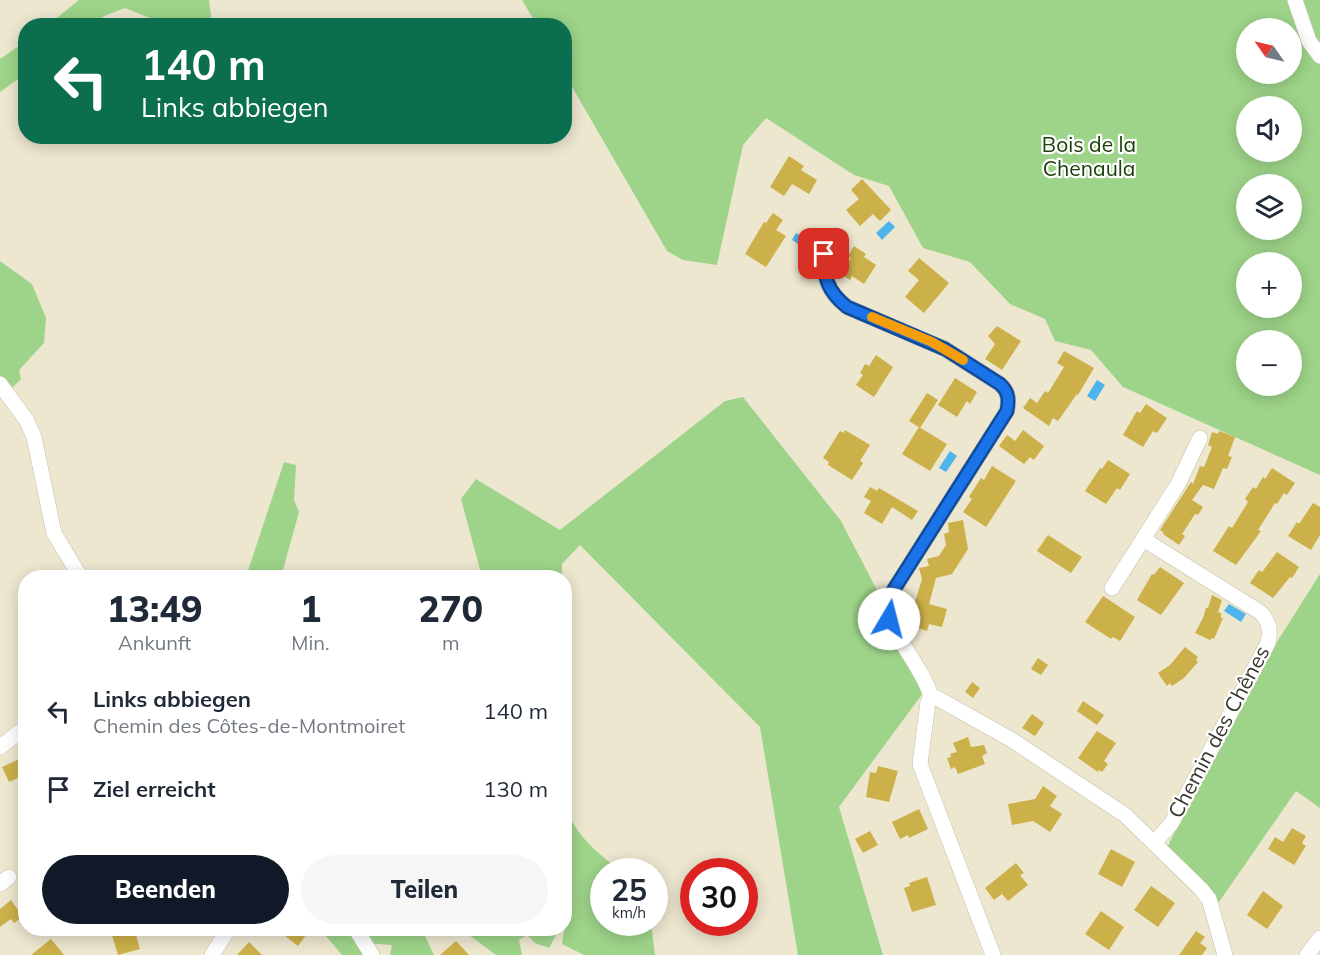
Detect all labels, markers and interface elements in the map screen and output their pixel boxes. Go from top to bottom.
north arrow [1236,18,1302,84]
map controls [1236,18,1302,396]
text: 140 m [141,38,266,91]
icon: left [42,42,120,120]
text: Links abbiegen [141,90,329,124]
button: sound [1236,96,1302,162]
park label: Bois de la Chenaula [1042,131,1136,181]
button: layers [1236,174,1302,240]
pin [798,228,849,279]
icon: arrive [807,237,840,270]
button: + [1236,252,1302,318]
button: − [1236,330,1302,396]
text: 13:49 [107,586,203,631]
text: 1 [300,586,321,631]
text: 270 [418,586,483,631]
position arrow [857,587,921,651]
text: Ankunft [118,630,191,655]
text: Min. [291,630,330,655]
text: m [442,630,460,655]
street label: Chemin des Chênes [1162,641,1275,822]
text: Links abbiegen [93,685,251,713]
icon: left [42,695,75,728]
text: 140 m [483,697,548,725]
text: Chemin des Côtes-de-Montmoiret [93,713,405,738]
icon: arrive [42,773,75,806]
text: Ziel erreicht [93,775,216,803]
text: 130 m [483,775,548,803]
button: Beenden [42,855,289,924]
button: Teilen [301,855,548,924]
speed limit sign: 30 [680,858,758,936]
text: 25 [611,871,647,909]
text: km/h [612,903,646,922]

